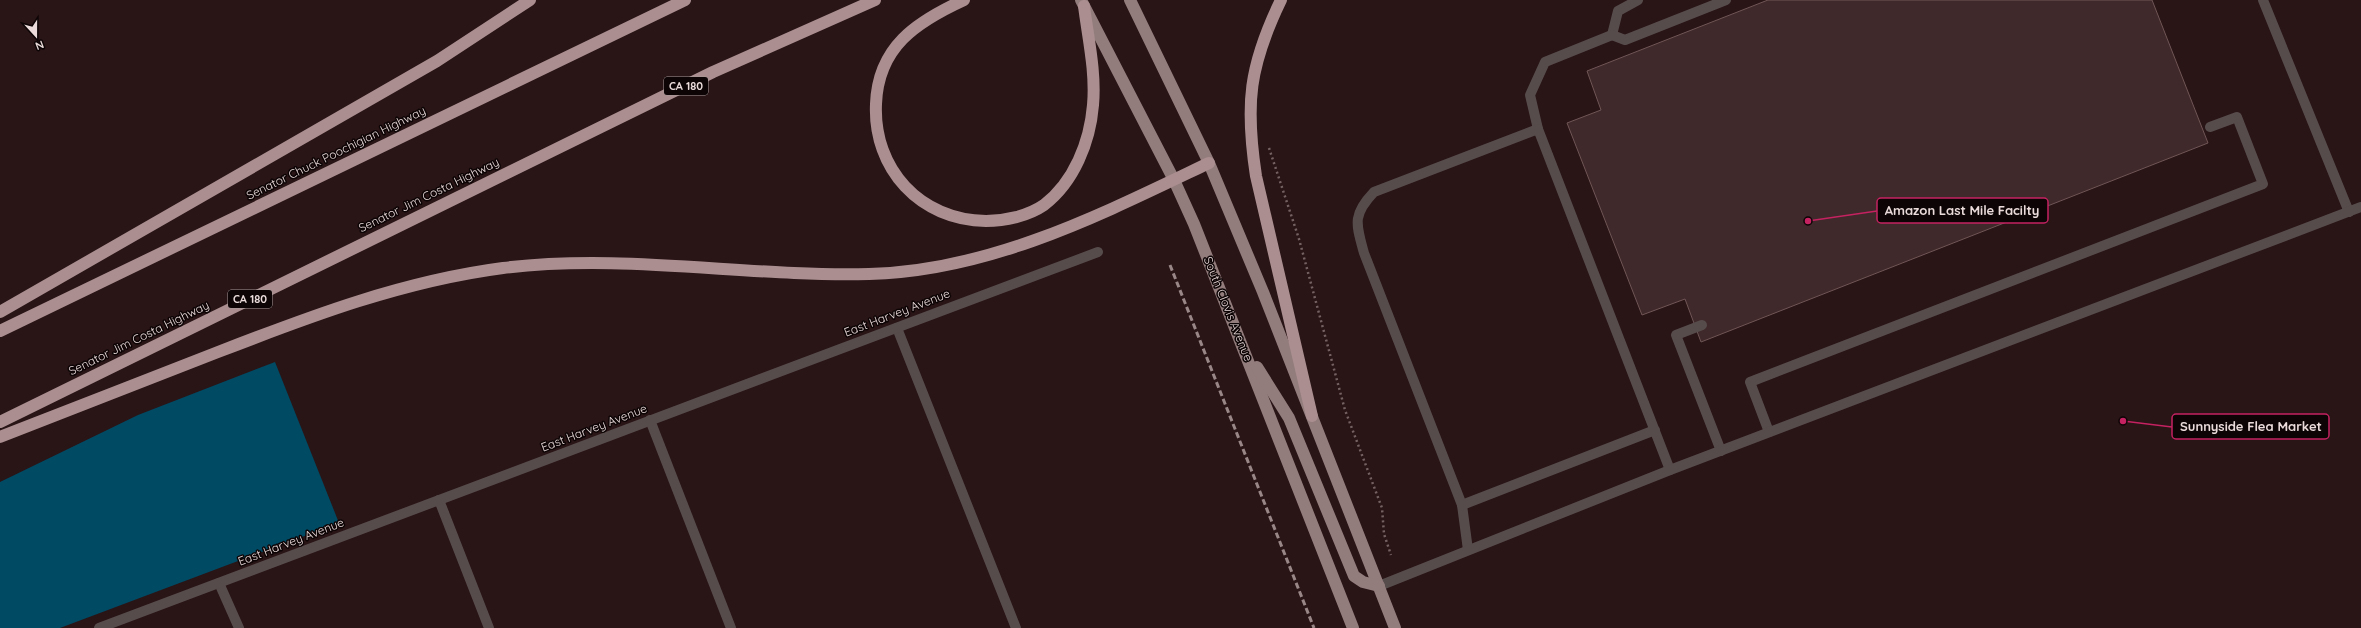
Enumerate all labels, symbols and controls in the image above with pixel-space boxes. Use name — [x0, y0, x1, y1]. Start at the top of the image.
north arrow — [16, 16, 56, 56]
text: N — [33, 37, 46, 53]
road number: CA 180 — [664, 77, 708, 95]
street label: Senator Chuck Poochigian Highway — [244, 102, 428, 203]
street label: Senator Jim Costa Highway — [356, 154, 502, 235]
callout: Amazon Last Mile Facilty — [1877, 198, 2048, 223]
text: Amazon Last Mile Facilty — [1885, 202, 2039, 218]
street label: South Clovis Avenue — [1201, 254, 1256, 364]
street label: East Harvey Avenue — [842, 285, 952, 340]
road number: CA 180 — [228, 290, 272, 308]
street label: Senator Jim Costa Highway — [66, 297, 212, 378]
street label: East Harvey Avenue — [539, 400, 649, 455]
callout: Sunnyside Flea Market — [2172, 414, 2329, 439]
text: Sunnyside Flea Market — [2180, 418, 2322, 434]
street label: East Harvey Avenue — [236, 514, 346, 569]

